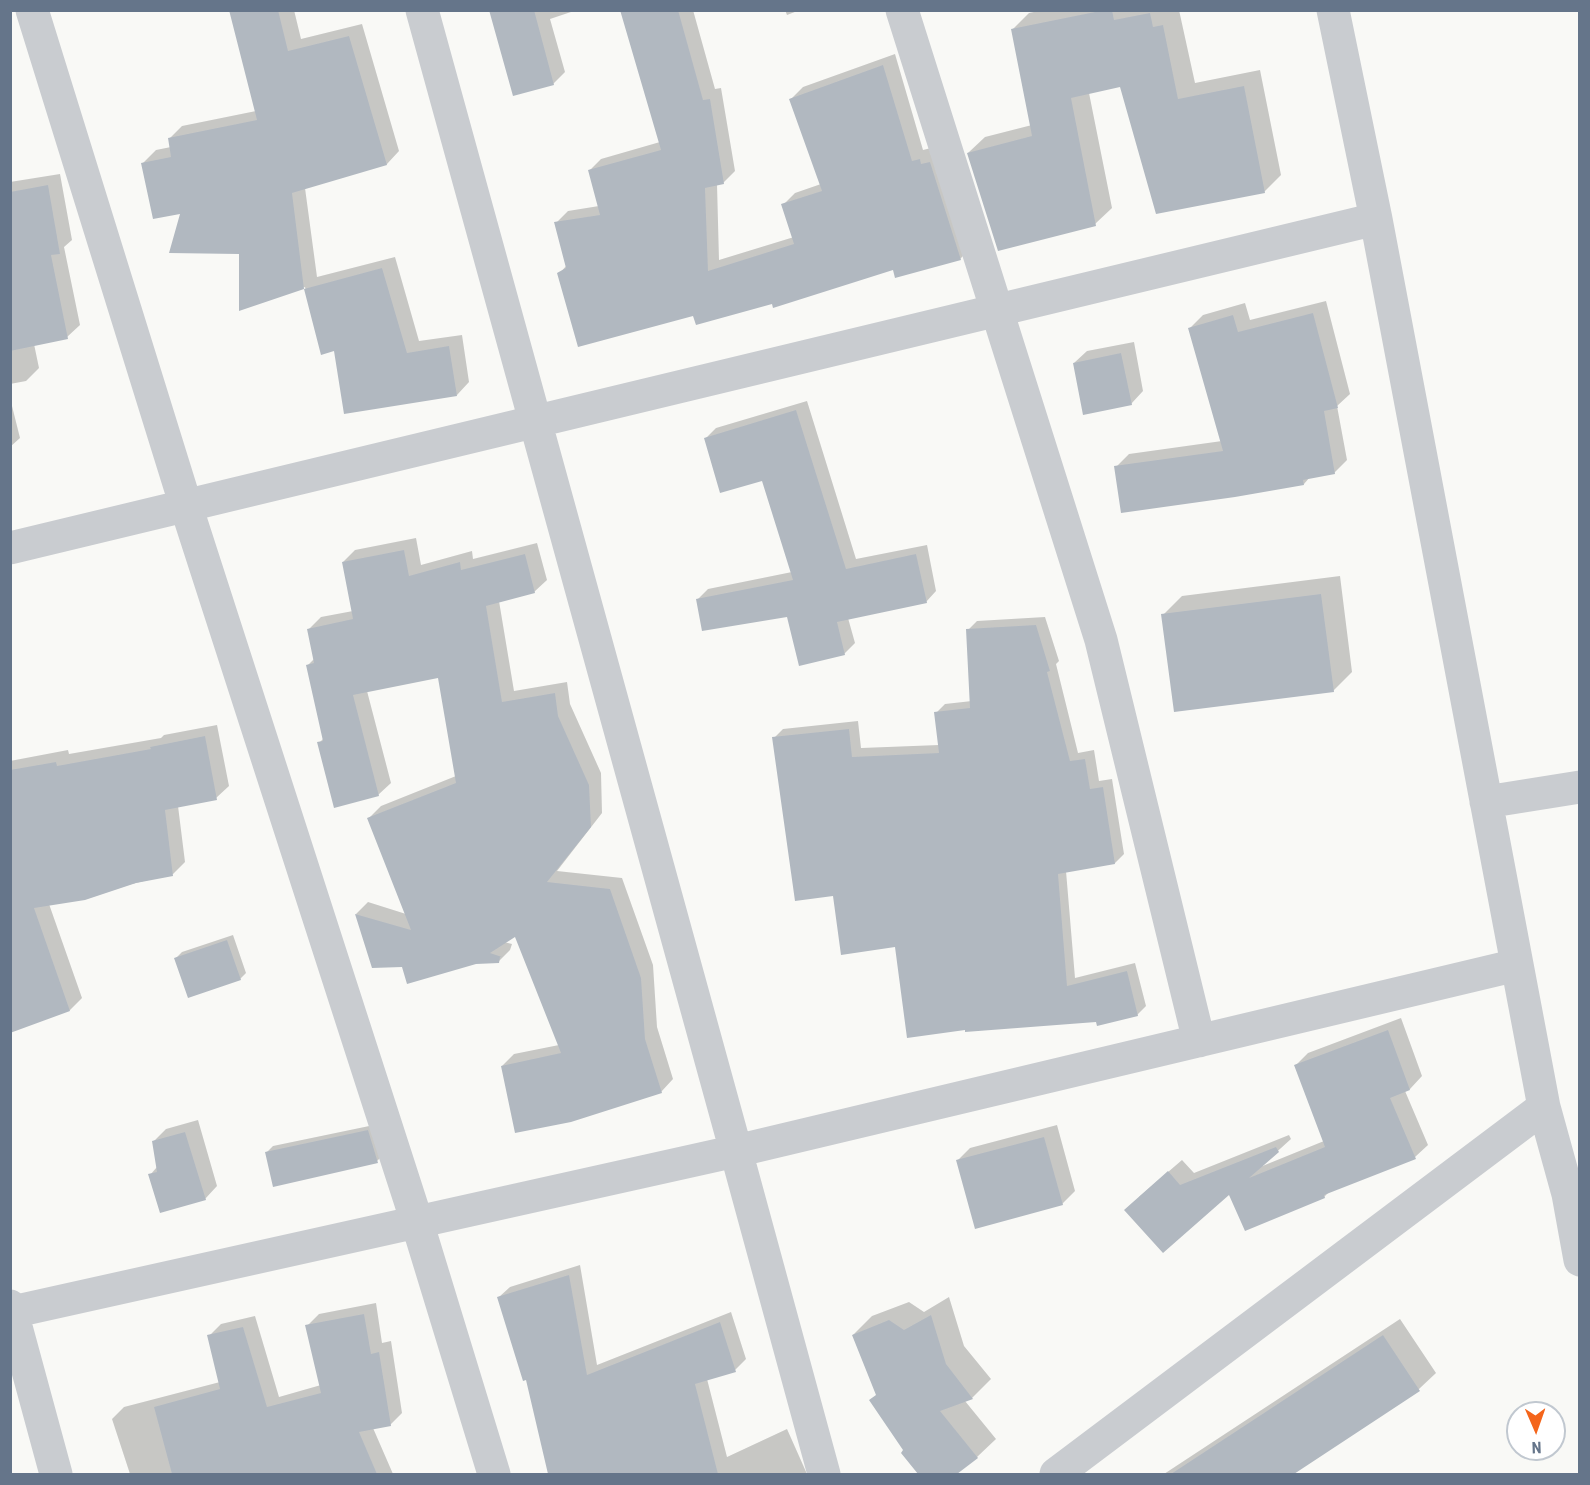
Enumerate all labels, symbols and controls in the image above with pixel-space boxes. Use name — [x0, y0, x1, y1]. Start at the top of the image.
north arrow — [1506, 1401, 1566, 1461]
text: N — [1531, 1438, 1542, 1457]

